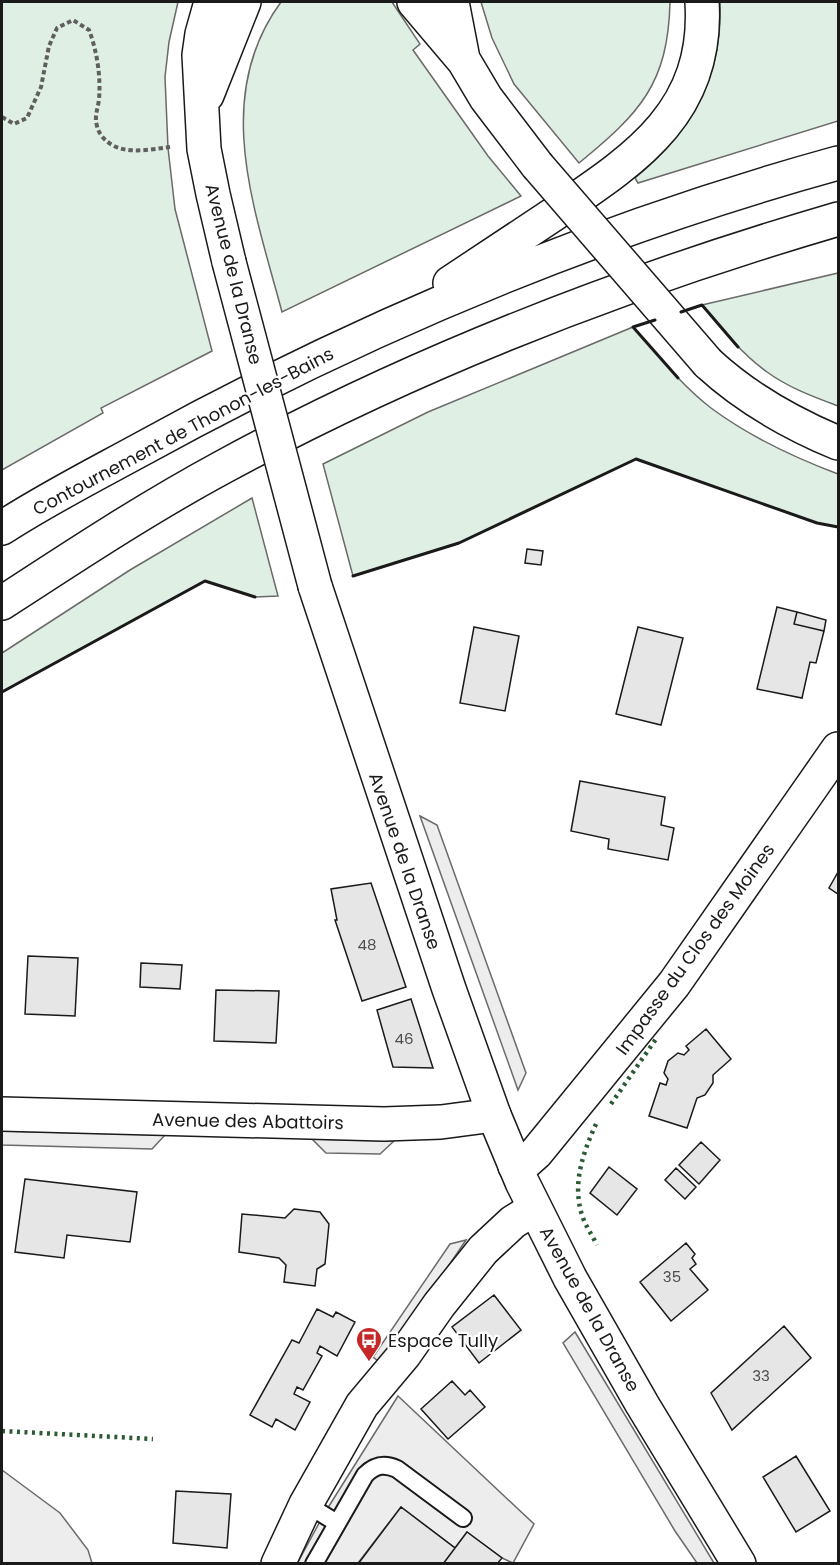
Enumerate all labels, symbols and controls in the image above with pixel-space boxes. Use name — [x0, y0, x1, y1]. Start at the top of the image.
street label: Avenue de la Dranse — [199, 181, 269, 367]
street label: Contournement de Thonon-les-Bains — [28, 341, 338, 521]
street label: Avenue de la Dranse — [363, 769, 447, 953]
street label: Impasse du Clos des Moines — [610, 838, 780, 1060]
house number: 48 — [358, 934, 376, 955]
house number: 46 — [395, 1028, 413, 1049]
street label: Avenue des Abattoirs — [152, 1107, 344, 1135]
street label: Avenue de la Dranse — [534, 1222, 646, 1396]
house number: 35 — [663, 1266, 681, 1287]
bus stop icon: Espace Tully — [354, 1325, 384, 1363]
place label: Espace Tully — [388, 1328, 498, 1353]
house number: 33 — [752, 1365, 770, 1386]

